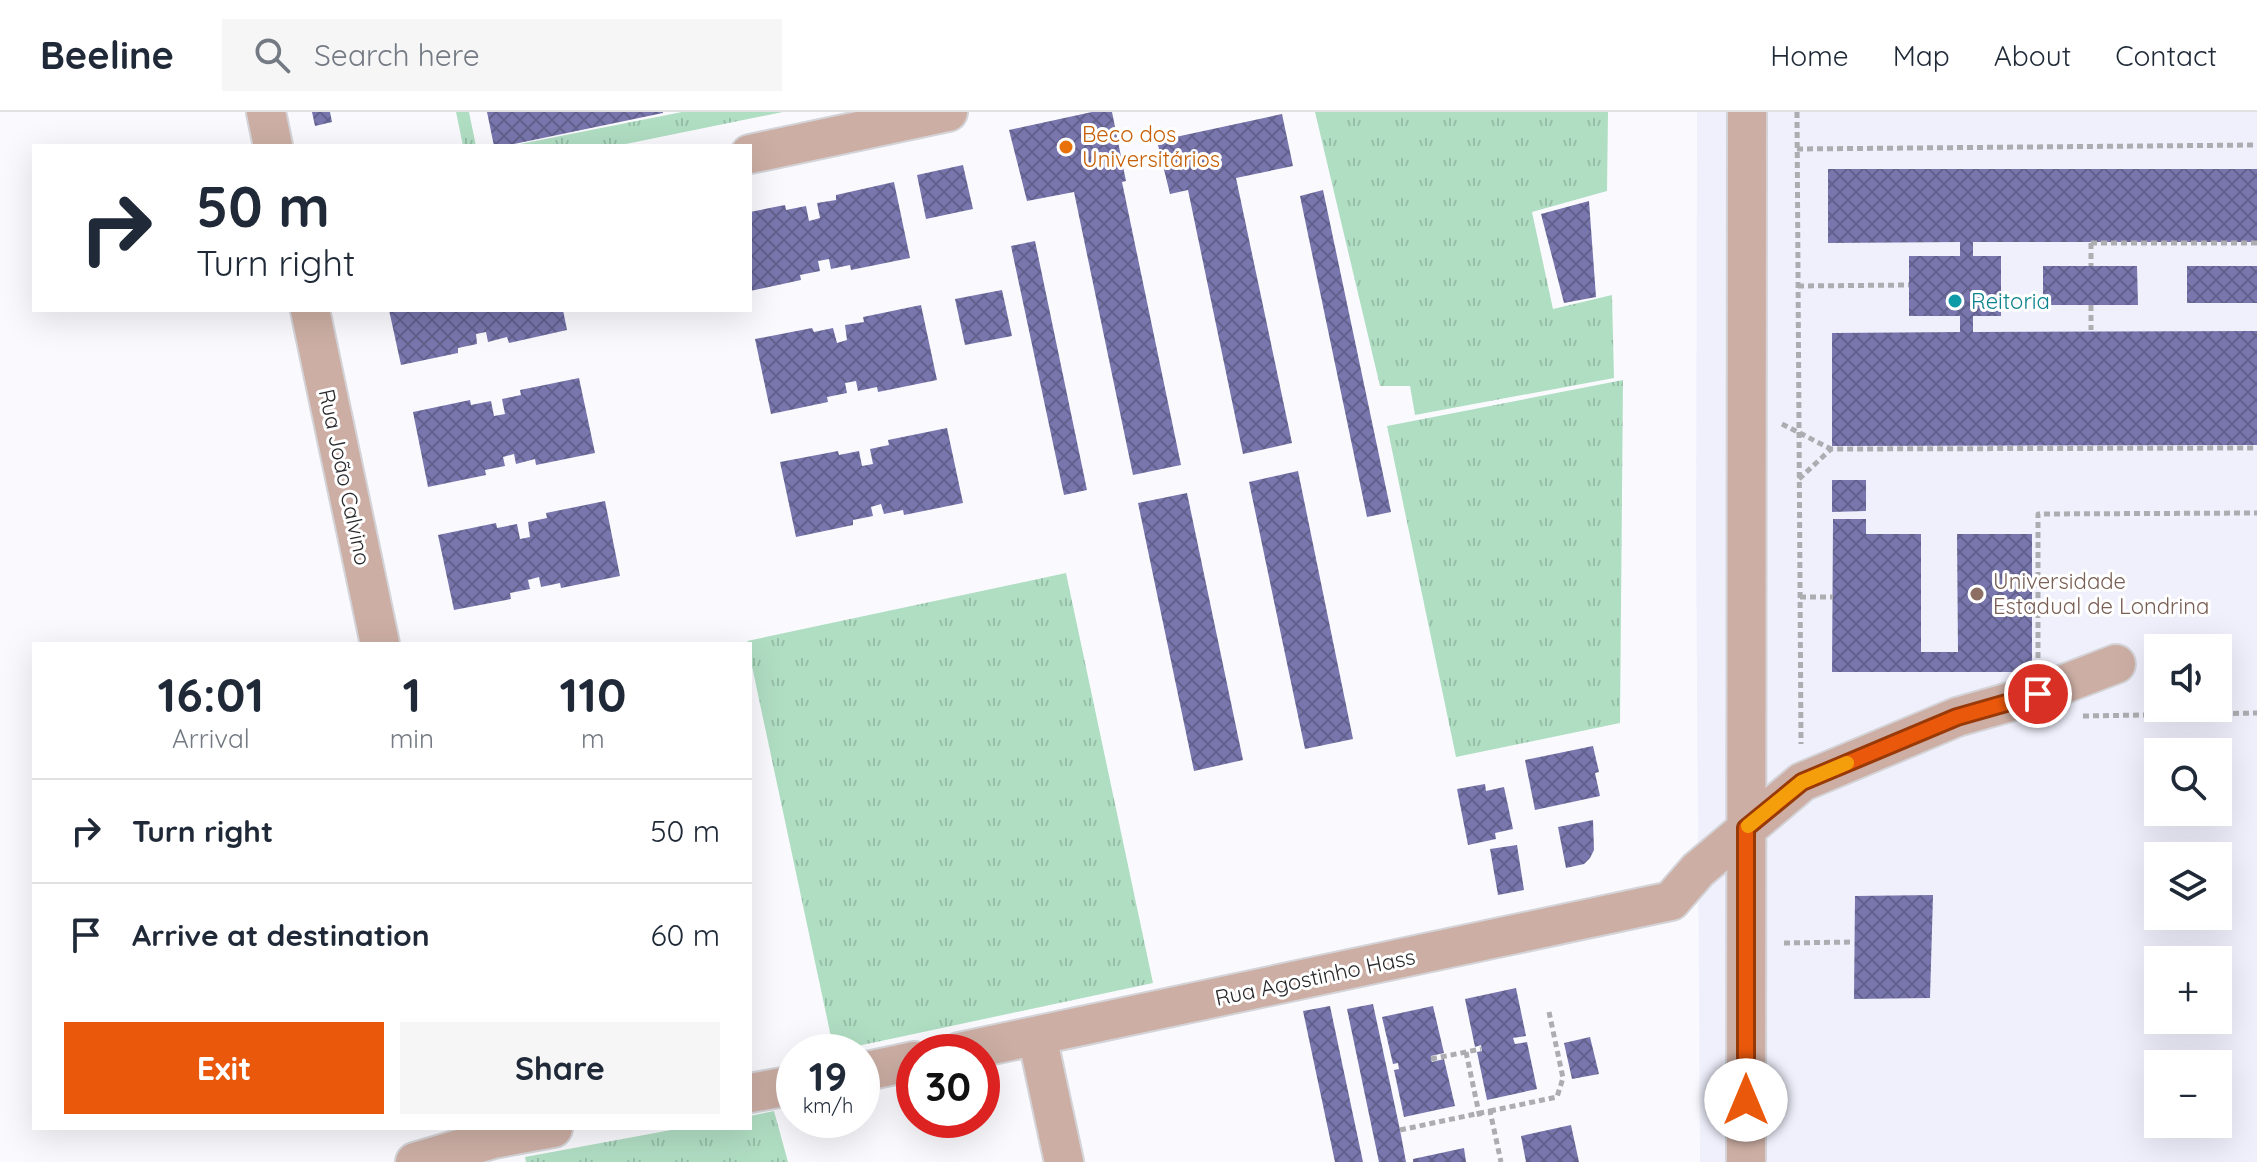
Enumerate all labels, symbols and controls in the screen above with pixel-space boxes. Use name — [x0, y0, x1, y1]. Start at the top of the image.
search box — [222, 19, 782, 91]
text: Beeline — [40, 31, 174, 79]
icon: search — [250, 33, 294, 77]
text: Search here — [314, 36, 480, 74]
text: Home — [1770, 38, 1849, 73]
text: Map — [1893, 38, 1950, 73]
text: About — [1994, 38, 2071, 73]
text: Contact — [2115, 38, 2217, 73]
place label: Beco dos Universitários — [1082, 120, 1220, 173]
marker: Beco dos Universitários — [1057, 138, 1075, 156]
text: 50 m — [196, 171, 330, 241]
icon: right — [64, 176, 168, 280]
text: Turn right — [196, 240, 355, 285]
place label: Reitoria — [1971, 287, 2050, 315]
marker: Reitoria — [1946, 292, 1964, 310]
street label: Rua João Calvino — [313, 386, 377, 568]
place label: Universidade Estadual de Londrina — [1993, 567, 2209, 620]
marker: Universidade Estadual de Londrina — [1968, 585, 1986, 603]
map controls — [2144, 634, 2232, 1138]
button: sound — [2144, 634, 2232, 722]
pin — [2004, 660, 2072, 728]
text: 16:01 — [158, 664, 264, 724]
text: 1 — [402, 664, 421, 724]
text: 110 — [560, 664, 626, 724]
icon: arrive — [2016, 672, 2060, 716]
text: Arrival — [172, 722, 250, 755]
text: min — [390, 722, 434, 755]
text: m — [581, 722, 605, 755]
button: search — [2144, 738, 2232, 826]
icon: right — [64, 809, 108, 853]
text: Turn right — [132, 812, 273, 850]
text: 50 m — [650, 812, 720, 850]
button: layers — [2144, 842, 2232, 930]
icon: arrive — [64, 913, 108, 957]
text: Arrive at destination — [132, 916, 430, 954]
text: 60 m — [650, 916, 720, 954]
street label: Rua Agostinho Hass — [1212, 942, 1418, 1012]
button: + — [2144, 946, 2232, 1034]
button: Exit — [64, 1022, 384, 1114]
button: Share — [400, 1022, 720, 1114]
speed limit sign: 30 — [896, 1034, 1000, 1138]
button: − — [2144, 1050, 2232, 1138]
text: 19 — [809, 1051, 847, 1101]
position arrow — [1704, 1058, 1788, 1142]
text: km/h — [803, 1093, 853, 1118]

